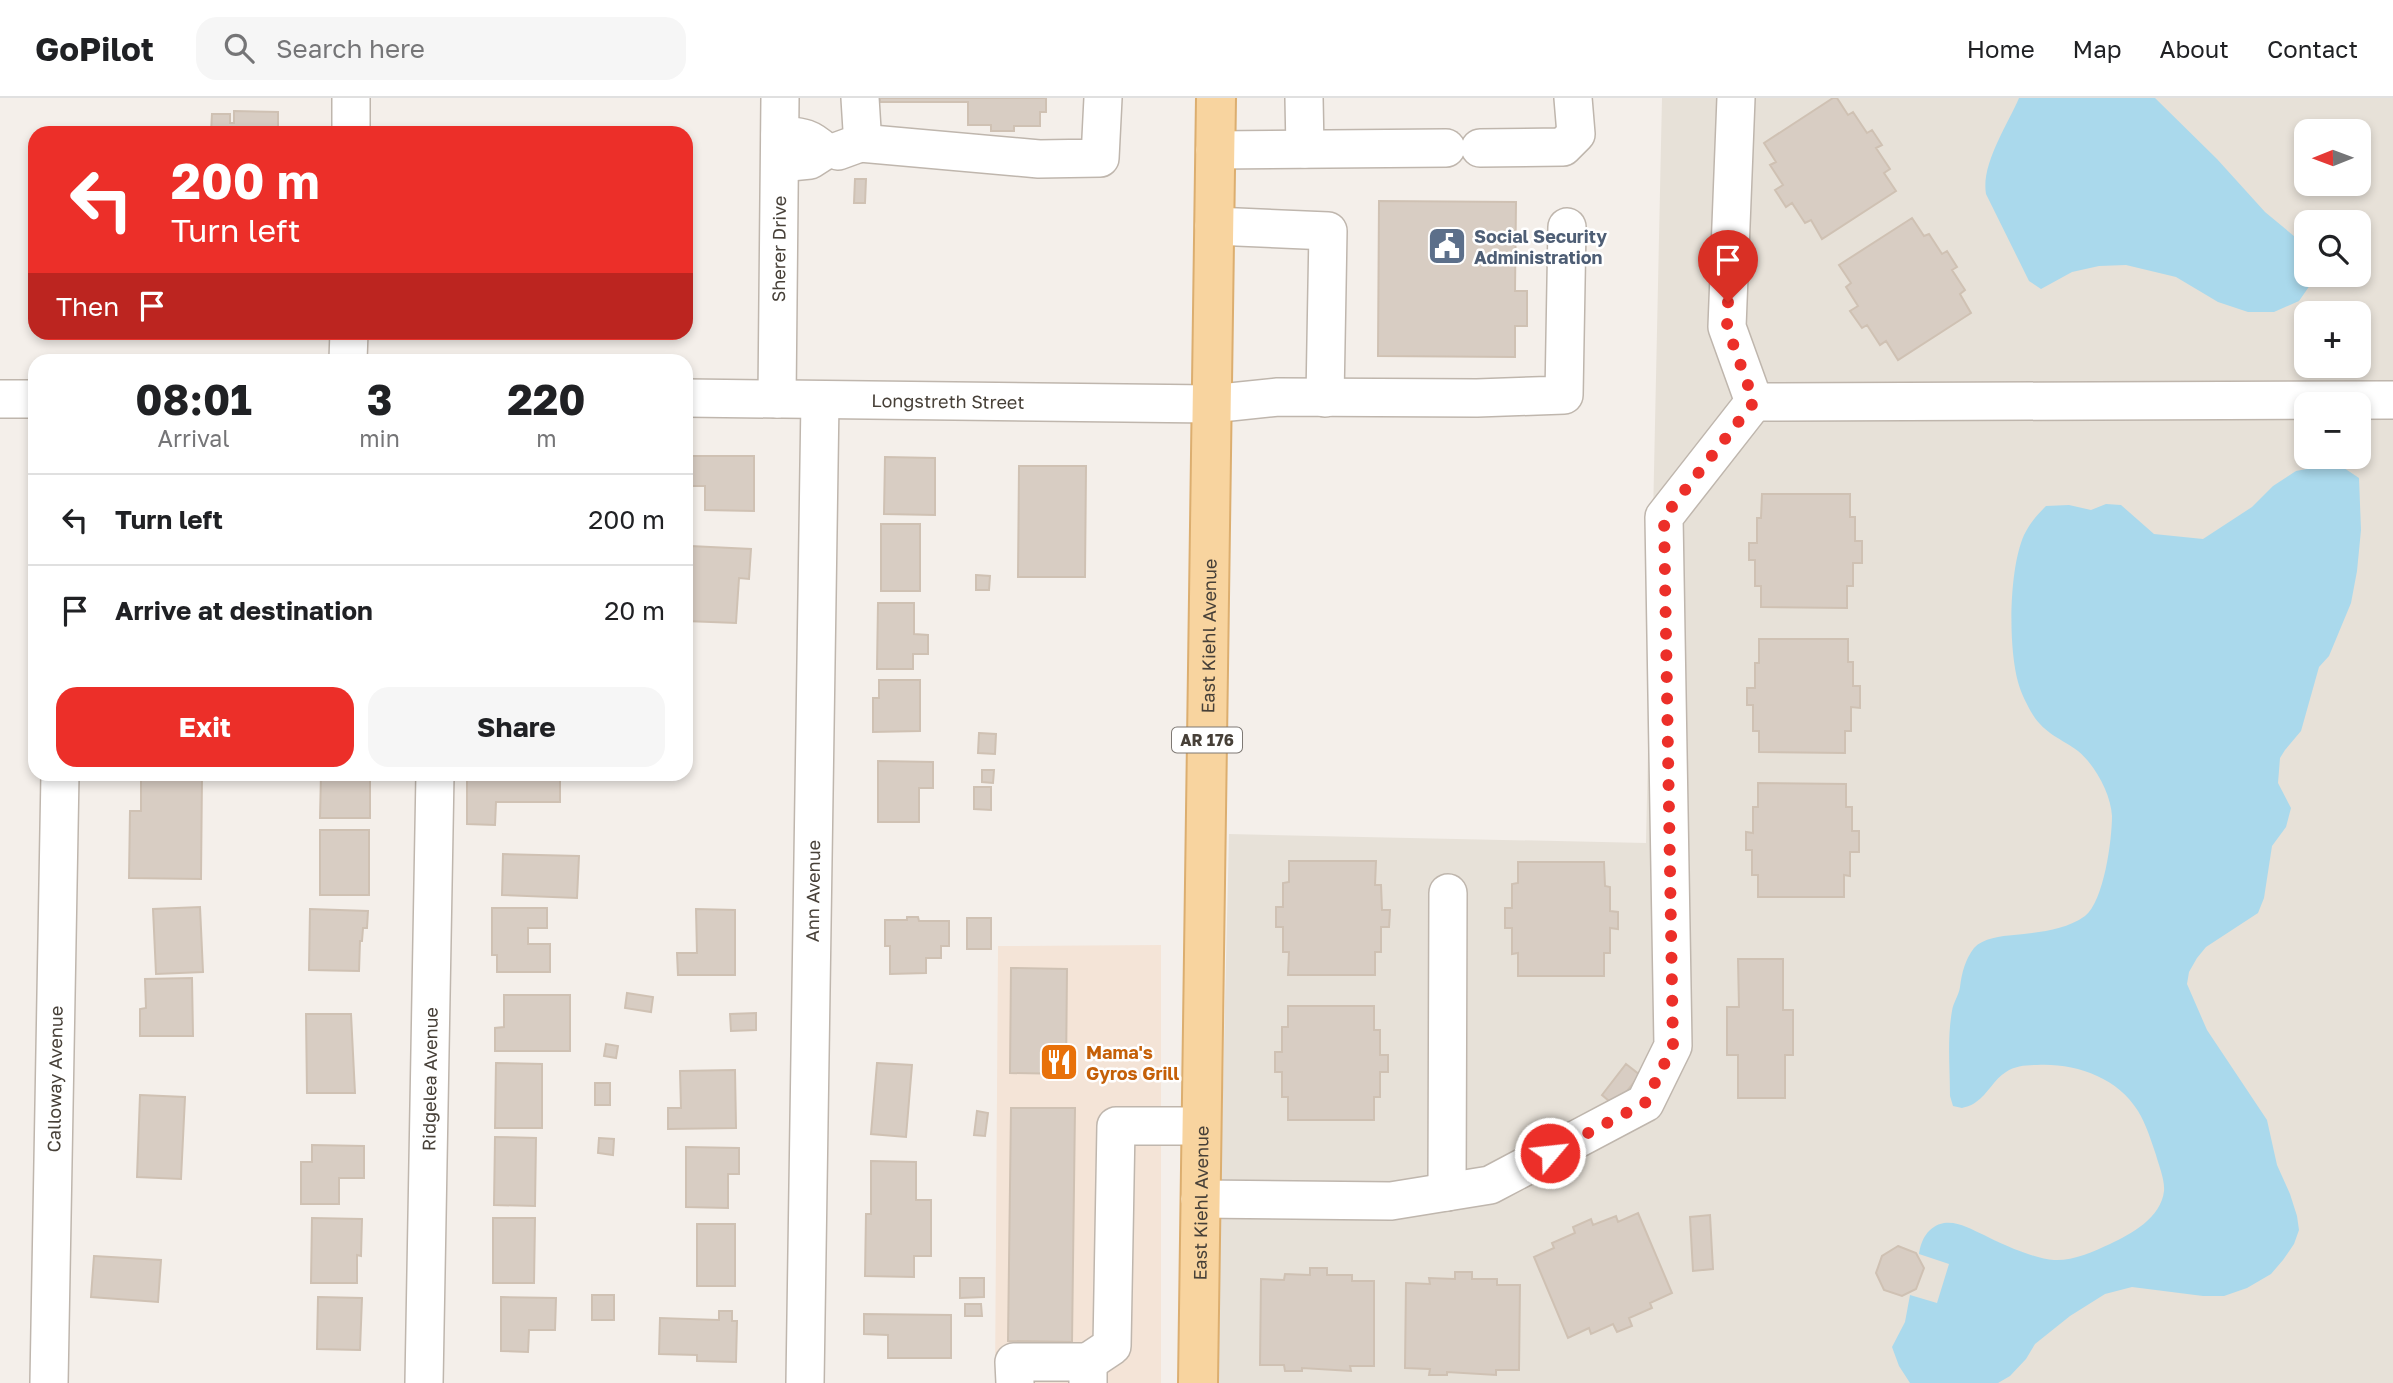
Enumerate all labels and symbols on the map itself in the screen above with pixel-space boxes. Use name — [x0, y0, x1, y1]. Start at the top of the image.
north arrow — [2294, 119, 2371, 196]
street label: Sherer Drive — [767, 196, 790, 302]
public building icon: Social Security Administration — [1426, 225, 1468, 267]
place label: Social Security Administration — [1474, 225, 1607, 268]
pin — [1698, 230, 1758, 302]
street label: Longstreth Street — [871, 389, 1025, 413]
street label: East Kiehl Avenue — [1196, 558, 1221, 714]
road number: AR 176 — [1172, 727, 1242, 752]
street label: Ann Avenue — [801, 840, 824, 942]
street label: Calloway Avenue — [42, 1006, 67, 1153]
street label: Ridgelea Avenue — [417, 1007, 442, 1151]
restaurant icon: Mama's Gyros Grill — [1038, 1041, 1080, 1083]
place label: Mama's Gyros Grill — [1086, 1041, 1179, 1084]
position arrow — [1513, 1116, 1587, 1190]
street label: East Kiehl Avenue — [1188, 1125, 1213, 1281]

